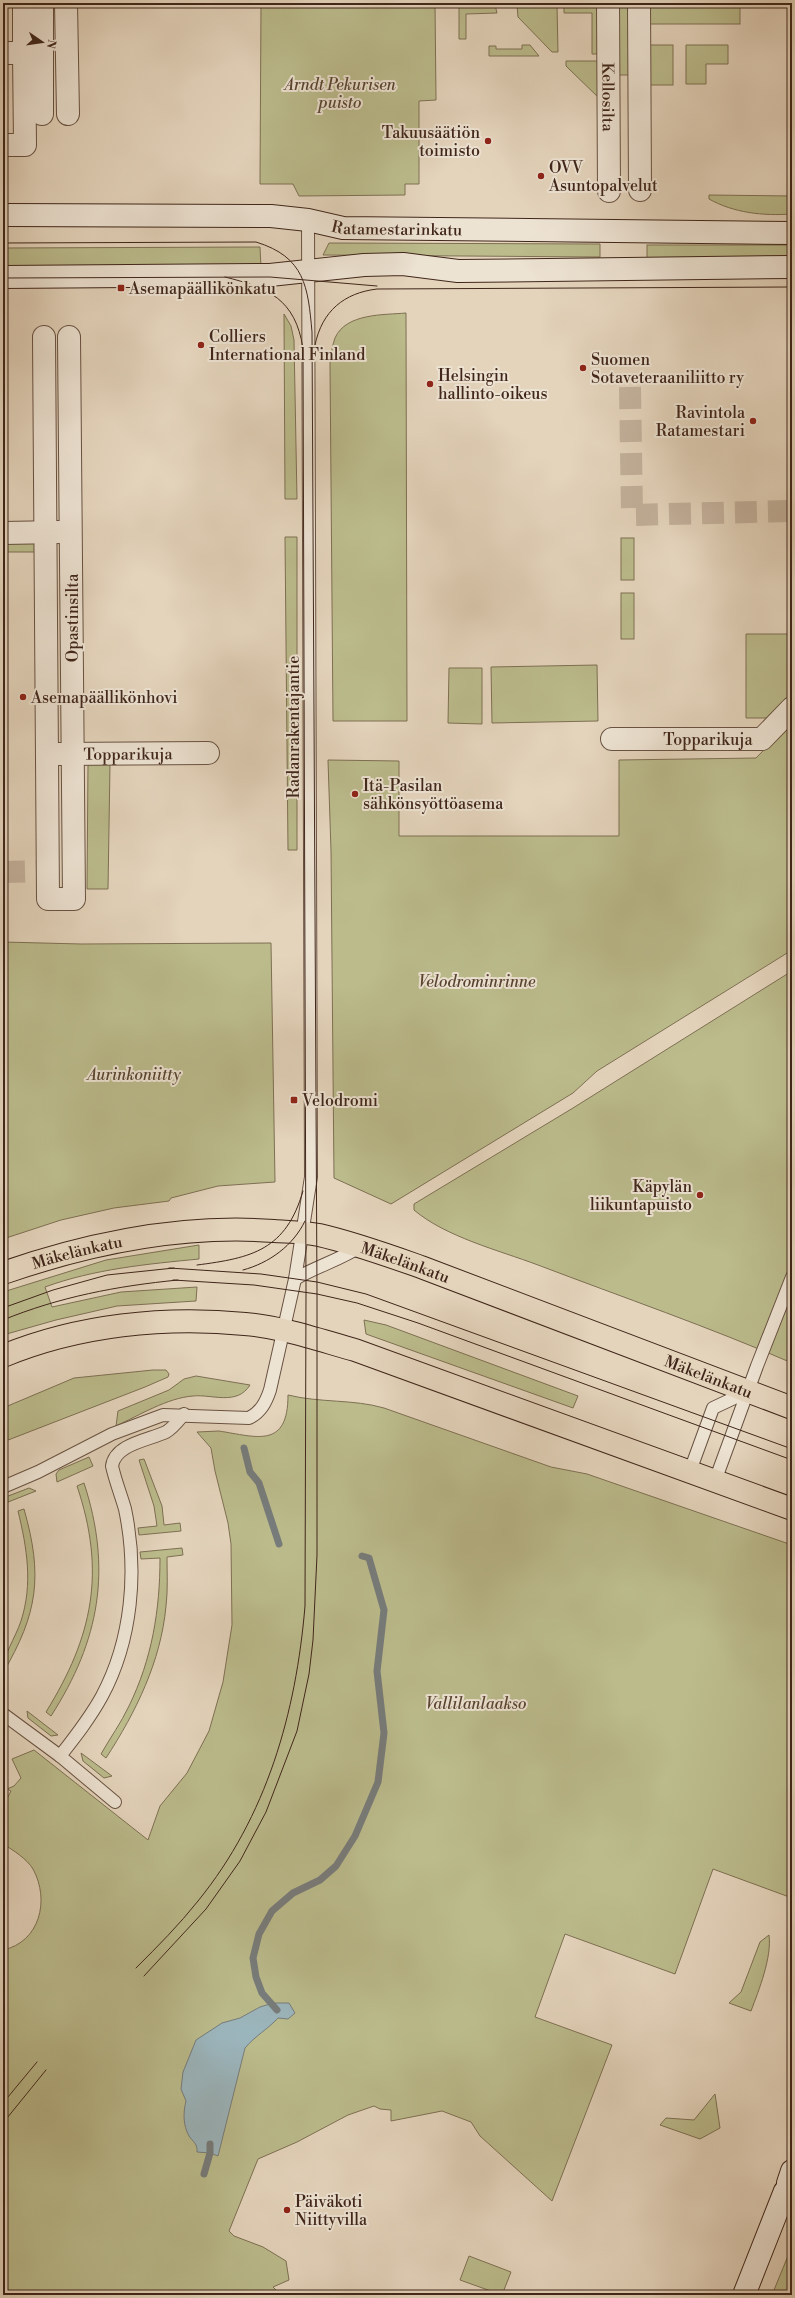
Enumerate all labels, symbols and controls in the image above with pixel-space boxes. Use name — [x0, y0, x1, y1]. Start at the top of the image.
north arrow — [22, 22, 62, 62]
text: N — [43, 38, 59, 50]
street label: Kellosilta — [597, 62, 618, 133]
park label: Arndt Pekurisen puisto — [282, 75, 397, 113]
place label: Takuusäätiön toimisto — [382, 123, 480, 161]
marker: Takuusäätiön toimisto — [483, 136, 493, 146]
place label: OVV Asuntopalvelut — [548, 158, 658, 196]
marker: OVV Asuntopalvelut — [536, 171, 546, 181]
street label: Ratamestarinkatu — [329, 217, 462, 240]
place label: Asemapäällikönkatu — [128, 279, 276, 299]
marker: Asemapäällikönkatu — [116, 283, 126, 293]
place label: Colliers International Finland — [209, 327, 365, 365]
marker: Colliers International Finland — [196, 340, 206, 350]
place label: Suomen Sotaveteraaniliitto ry — [591, 350, 744, 388]
marker: Suomen Sotaveteraaniliitto ry — [578, 363, 588, 373]
place label: Helsingin hallinto-oikeus — [438, 366, 547, 404]
marker: Helsingin hallinto-oikeus — [425, 379, 435, 389]
place label: Ravintola Ratamestari — [656, 403, 746, 441]
marker: Ravintola Ratamestari — [748, 416, 758, 426]
street label: Opastinsilta — [63, 573, 83, 662]
street label: Radanrakentajantie — [284, 656, 304, 798]
place label: Asemapäällikönhovi — [30, 688, 178, 708]
marker: Asemapäällikönhovi — [18, 692, 28, 702]
street label: Topparikuja — [663, 730, 754, 750]
street label: Topparikuja — [83, 744, 174, 765]
place label: Itä-Pasilan sähkönsyöttöasema — [363, 776, 504, 814]
marker: Itä-Pasilan sähkönsyöttöasema — [350, 789, 360, 799]
park label: Velodrominrinne — [419, 972, 536, 992]
park label: Aurinkoniitty — [85, 1065, 181, 1085]
place label: Velodromi — [301, 1091, 378, 1111]
marker: Velodromi — [289, 1095, 299, 1105]
place label: Käpylän liikuntapuisto — [590, 1177, 692, 1215]
marker: Käpylän liikuntapuisto — [695, 1190, 705, 1200]
street label: Mäkelänkatu — [29, 1232, 124, 1274]
street label: Mäkelänkatu — [358, 1238, 452, 1288]
street label: Mäkelänkatu — [661, 1351, 755, 1403]
park label: Vallilanlaakso — [426, 1694, 526, 1714]
place label: Päiväkoti Niittyvilla — [295, 2192, 368, 2230]
marker: Päiväkoti Niittyvilla — [282, 2205, 292, 2215]

